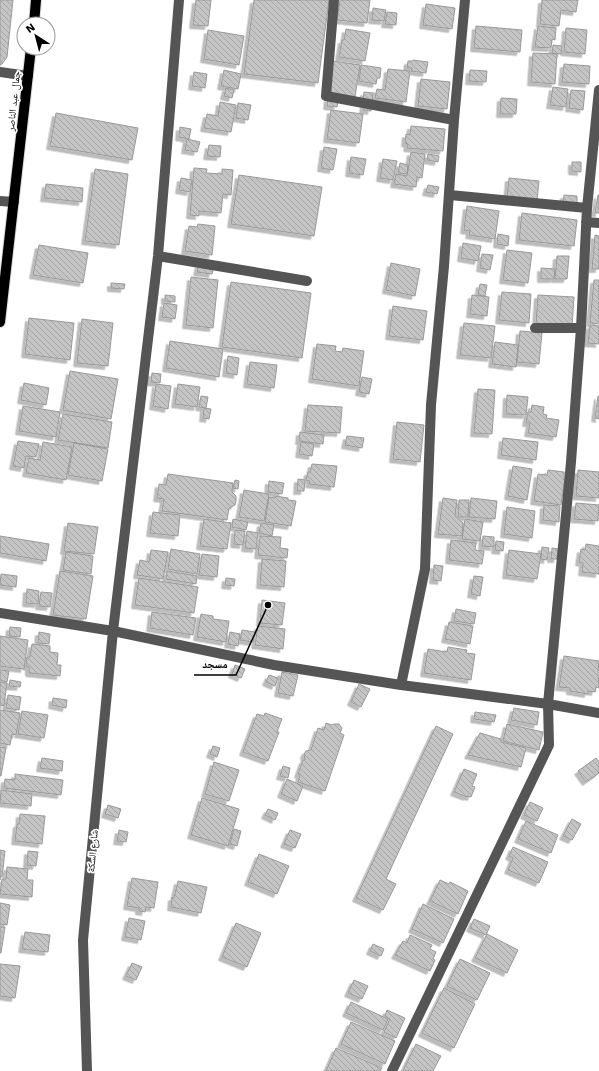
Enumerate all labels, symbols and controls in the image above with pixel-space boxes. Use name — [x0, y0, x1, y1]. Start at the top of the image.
north arrow — [16, 16, 56, 56]
text: N — [23, 21, 38, 36]
street label: جمال عبد الناصر — [5, 70, 23, 133]
callout: مسجد — [194, 652, 236, 675]
text: مسجد — [202, 658, 228, 671]
street label: شارع السكة — [85, 829, 101, 873]

